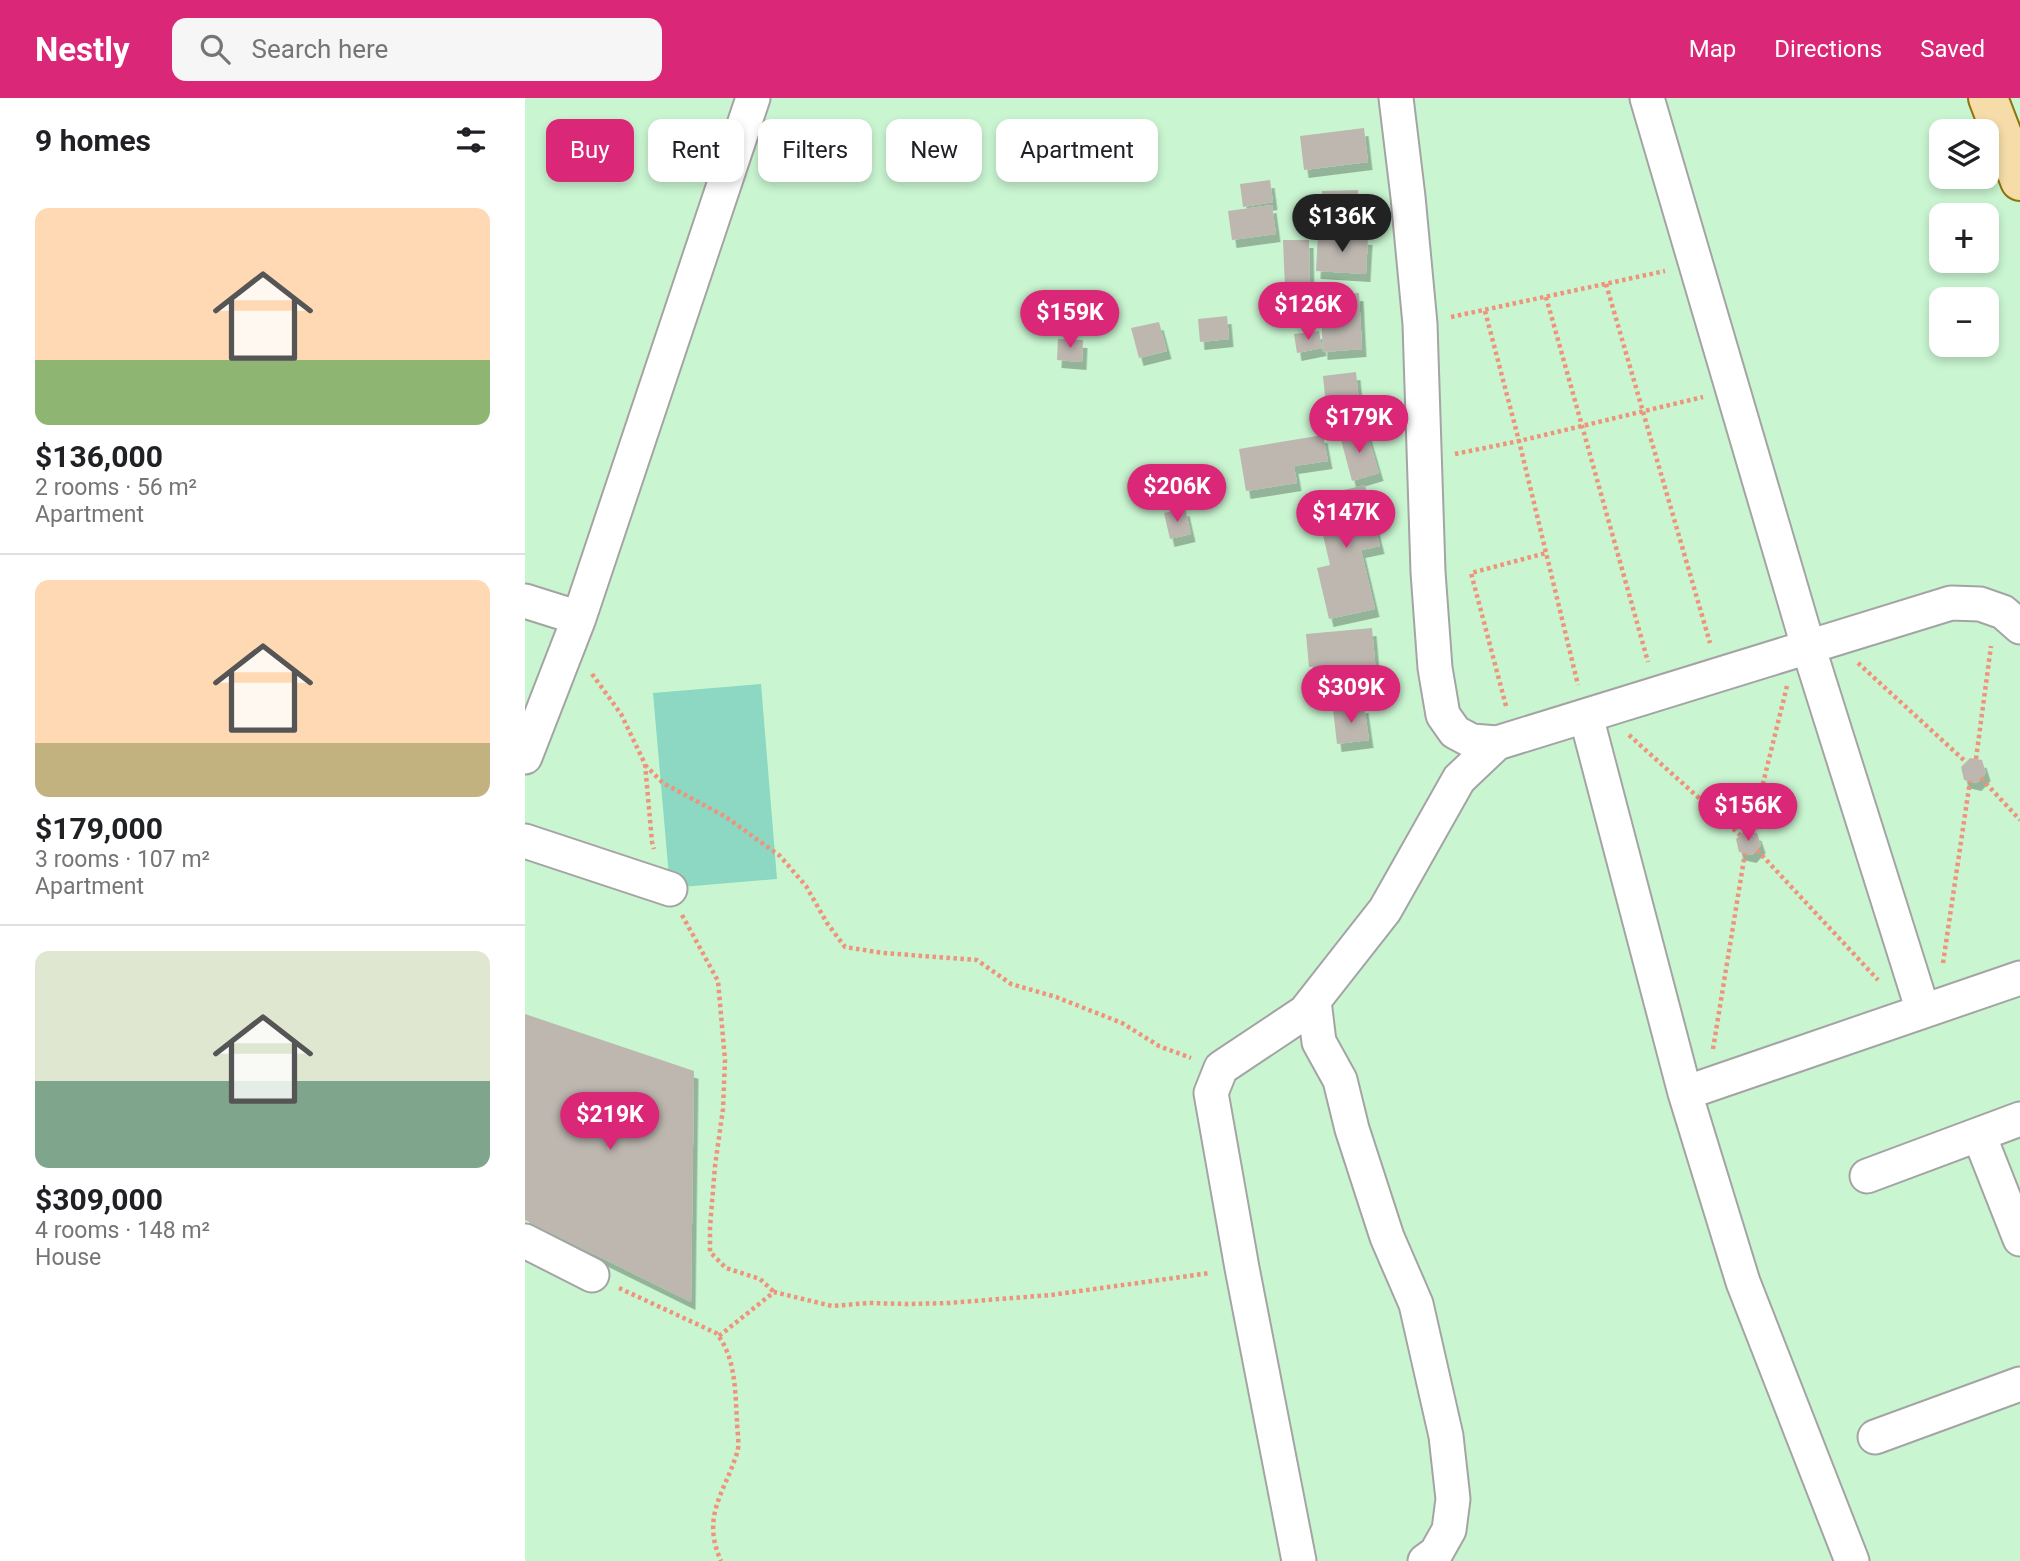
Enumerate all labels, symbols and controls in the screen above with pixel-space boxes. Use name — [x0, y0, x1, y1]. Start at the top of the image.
search box — [172, 18, 662, 81]
text: Nestly — [35, 30, 130, 69]
icon: search — [196, 30, 234, 68]
text: Search here — [252, 34, 388, 64]
text: Map — [1689, 35, 1736, 63]
text: Directions — [1774, 35, 1882, 63]
text: Saved — [1920, 35, 1985, 63]
chip: Buy — [546, 119, 634, 182]
chip: Rent — [648, 119, 744, 182]
chip: Filters — [758, 119, 872, 182]
chip: New — [886, 119, 982, 182]
chip: Apartment — [996, 119, 1158, 182]
map controls — [1929, 119, 1999, 357]
button: layers — [1929, 119, 1999, 189]
icon: filters — [452, 121, 490, 159]
text: 9 homes — [35, 123, 151, 158]
pin: $136K — [1293, 194, 1391, 254]
text: $136K — [1308, 203, 1376, 230]
button: + — [1929, 203, 1999, 273]
icon: home — [200, 253, 326, 379]
pin: $126K — [1259, 282, 1357, 342]
button: − — [1929, 287, 1999, 357]
pin: $159K — [1021, 290, 1119, 350]
text: $126K — [1274, 291, 1342, 318]
text: $159K — [1036, 299, 1104, 326]
pin: $179K — [1310, 396, 1408, 455]
text: $179K — [1325, 404, 1393, 431]
text: $136,000 — [35, 439, 163, 474]
pin: $206K — [1128, 464, 1226, 524]
text: $206K — [1143, 473, 1211, 500]
text: 2 rooms · 56 m² — [35, 474, 197, 501]
pin: $147K — [1297, 490, 1395, 550]
text: $147K — [1312, 499, 1380, 526]
text: Apartment — [35, 501, 144, 528]
icon: home — [200, 625, 326, 751]
pin: $309K — [1302, 666, 1400, 725]
text: $309K — [1317, 674, 1385, 701]
pin: $156K — [1699, 784, 1797, 843]
text: $156K — [1714, 792, 1782, 819]
text: $179,000 — [35, 811, 163, 846]
text: 3 rooms · 107 m² — [35, 846, 210, 873]
text: Apartment — [35, 873, 144, 900]
icon: home — [200, 996, 326, 1122]
pin: $219K — [561, 1093, 659, 1152]
text: $219K — [576, 1101, 644, 1128]
text: $309,000 — [35, 1182, 163, 1217]
text: 4 rooms · 148 m² — [35, 1217, 210, 1244]
text: House — [35, 1244, 101, 1271]

